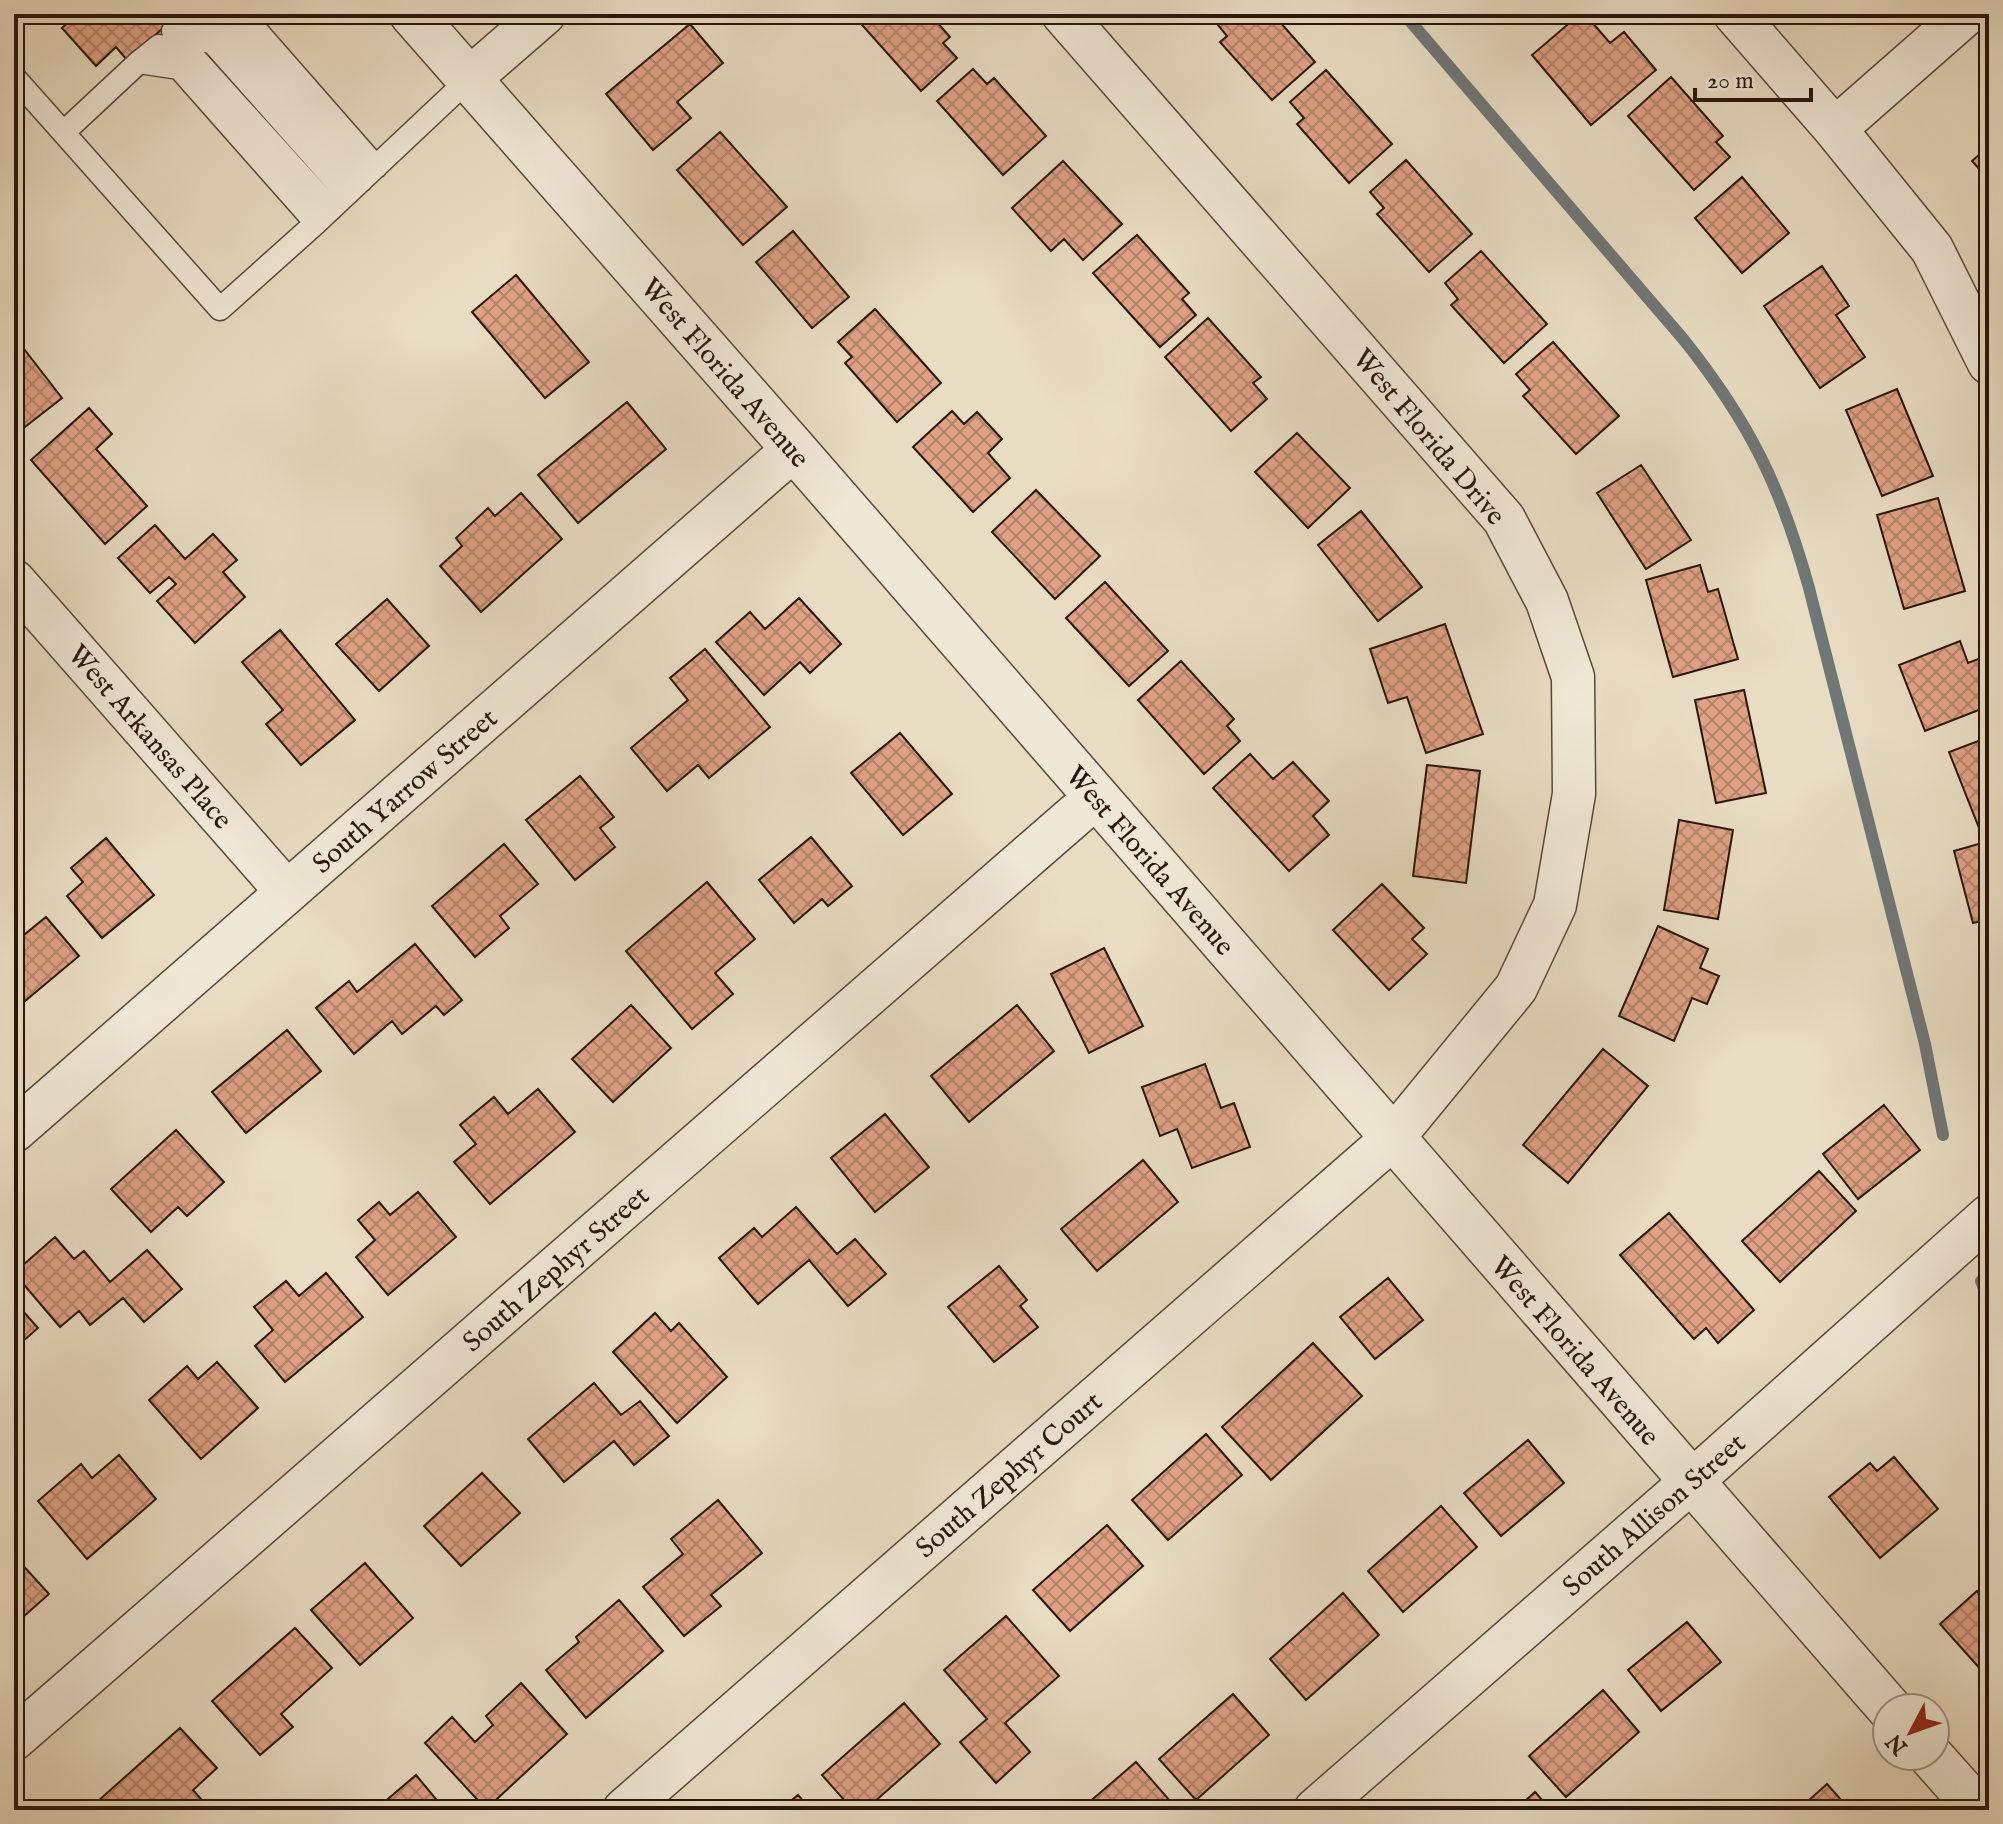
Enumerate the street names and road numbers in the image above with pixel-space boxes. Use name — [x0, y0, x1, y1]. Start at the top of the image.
street label: West Florida Avenue — [632, 271, 816, 476]
street label: West Florida Drive — [1344, 342, 1512, 533]
street label: West Arkansas Place — [59, 638, 239, 837]
street label: South Yarrow Street — [306, 702, 506, 882]
street label: West Florida Avenue — [1057, 759, 1241, 964]
street label: South Zephyr Street — [456, 1179, 658, 1361]
street label: West Florida Avenue — [1482, 1249, 1666, 1454]
street label: South Zephyr Court — [909, 1385, 1111, 1567]
street label: South Allison Street — [1556, 1426, 1754, 1605]

